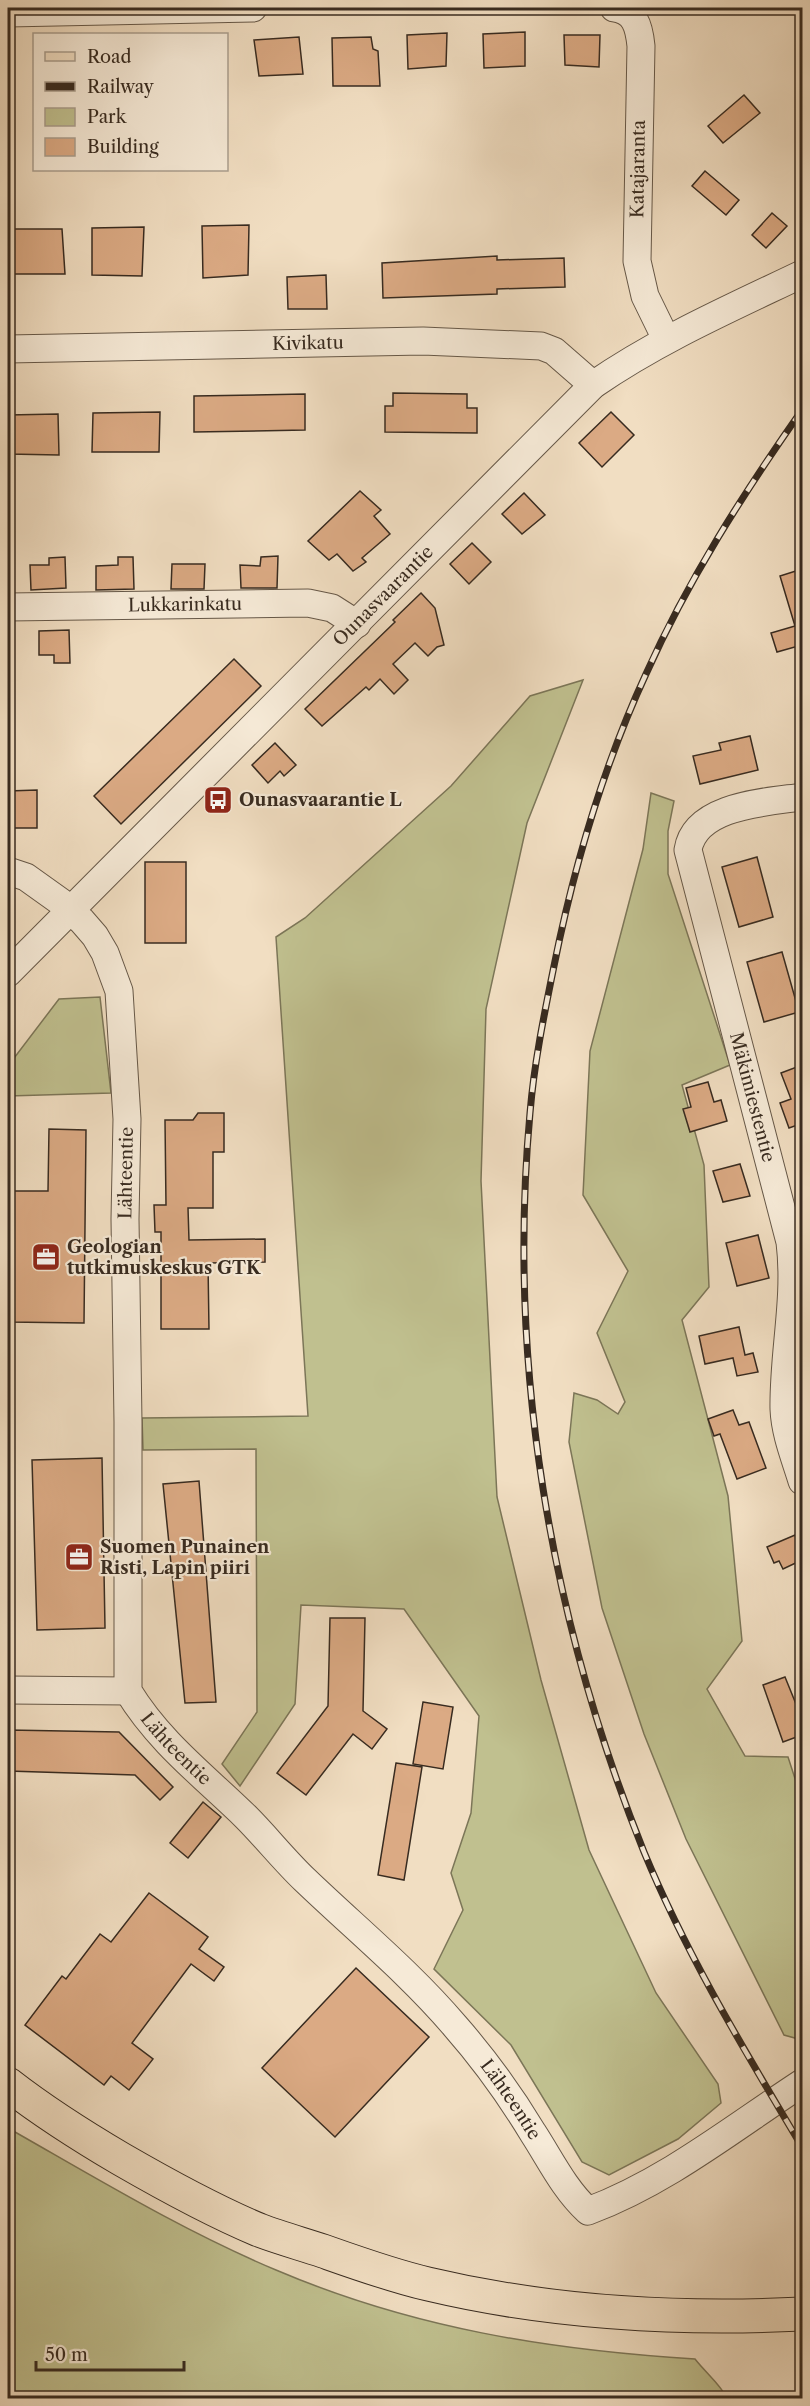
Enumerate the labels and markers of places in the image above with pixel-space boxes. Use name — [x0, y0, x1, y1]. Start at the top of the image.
bus stop icon: Ounasvaarantie L — [202, 784, 234, 816]
place label: Ounasvaarantie L — [239, 789, 402, 811]
place label: Geologian tutkimuskeskus GTK — [67, 1236, 261, 1279]
office icon: Geologian tutkimuskeskus GTK — [30, 1241, 62, 1273]
place label: Suomen Punainen Risti, Lapin piiri — [100, 1536, 270, 1579]
office icon: Suomen Punainen Risti, Lapin piiri — [63, 1541, 95, 1573]

